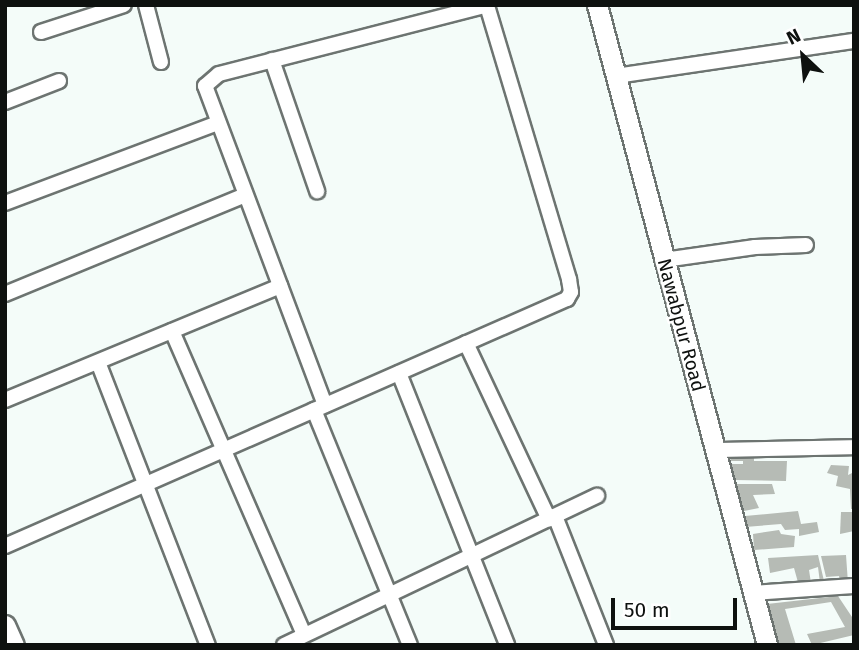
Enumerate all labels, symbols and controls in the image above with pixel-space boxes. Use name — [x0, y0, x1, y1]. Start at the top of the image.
north arrow — [768, 21, 838, 91]
text: N — [783, 24, 804, 50]
street label: Nawabpur Road — [652, 256, 710, 394]
scale bar — [614, 584, 740, 628]
text: 50 m — [624, 597, 670, 623]

